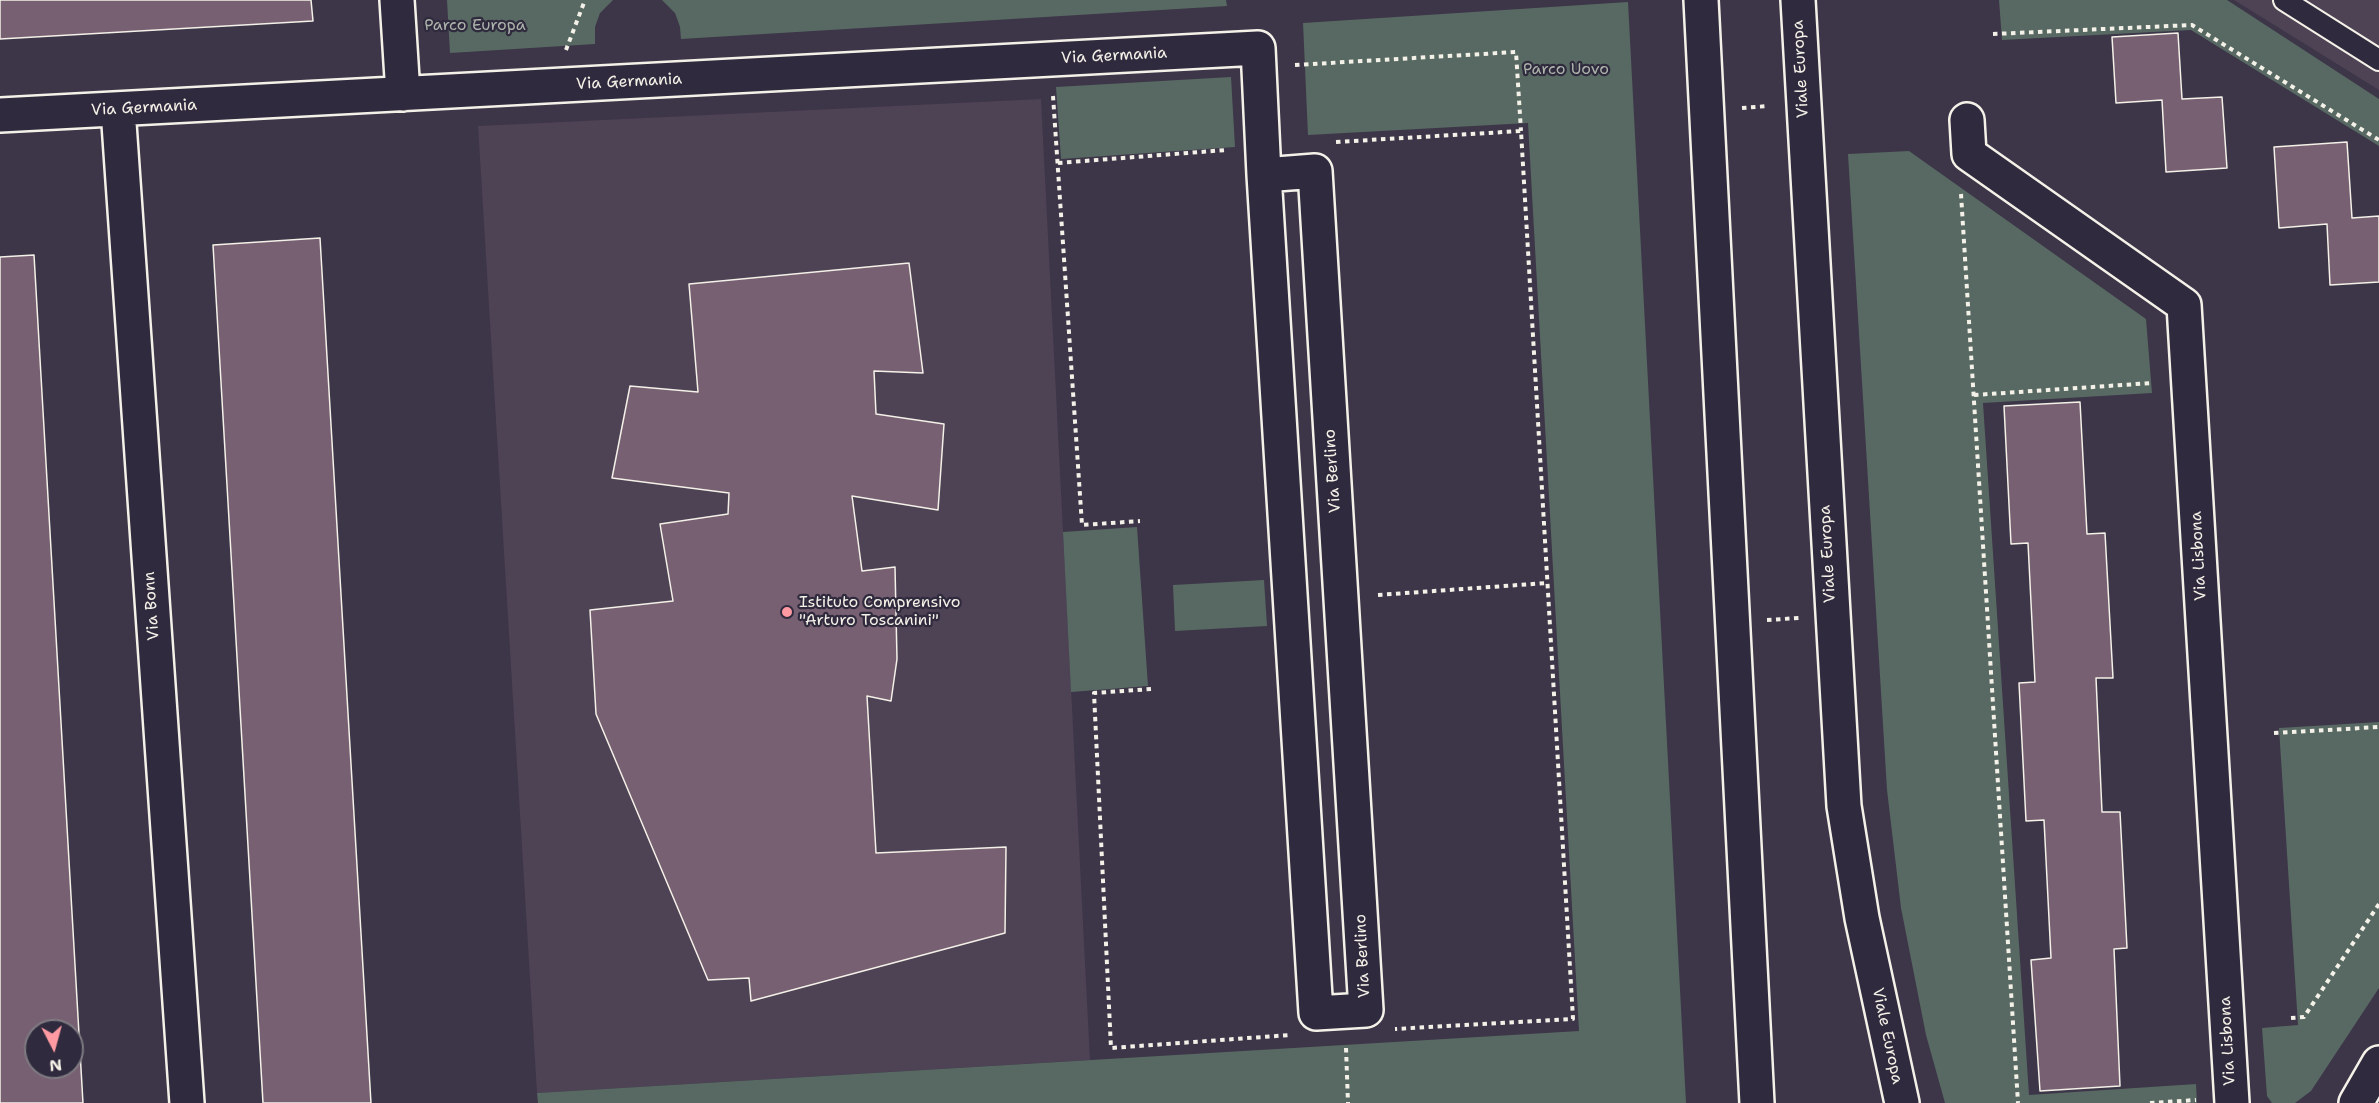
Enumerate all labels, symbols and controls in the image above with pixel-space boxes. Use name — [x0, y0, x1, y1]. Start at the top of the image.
park label: Parco Europa — [424, 16, 526, 36]
street label: Viale Europa — [1789, 20, 1813, 118]
street label: Via Germania — [1061, 44, 1167, 68]
park label: Parco Uovo — [1523, 60, 1609, 80]
street label: Via Germania — [576, 70, 682, 94]
street label: Via Germania — [91, 96, 197, 120]
street label: Via Berlino — [1320, 428, 1346, 514]
street label: Viale Europa — [1816, 505, 1840, 603]
street label: Via Lisbona — [2187, 511, 2211, 601]
street label: Via Bonn — [140, 571, 164, 641]
place label: Istituto Comprensivo "Arturo Toscanini" — [799, 593, 961, 631]
marker: Istituto Comprensivo "Arturo Toscanini" — [780, 605, 794, 619]
street label: Via Berlino — [1351, 914, 1375, 998]
street label: Viale Europa — [1867, 986, 1907, 1086]
street label: Via Lisbona — [2216, 996, 2240, 1086]
north arrow — [24, 1019, 84, 1079]
text: N — [48, 1054, 63, 1077]

